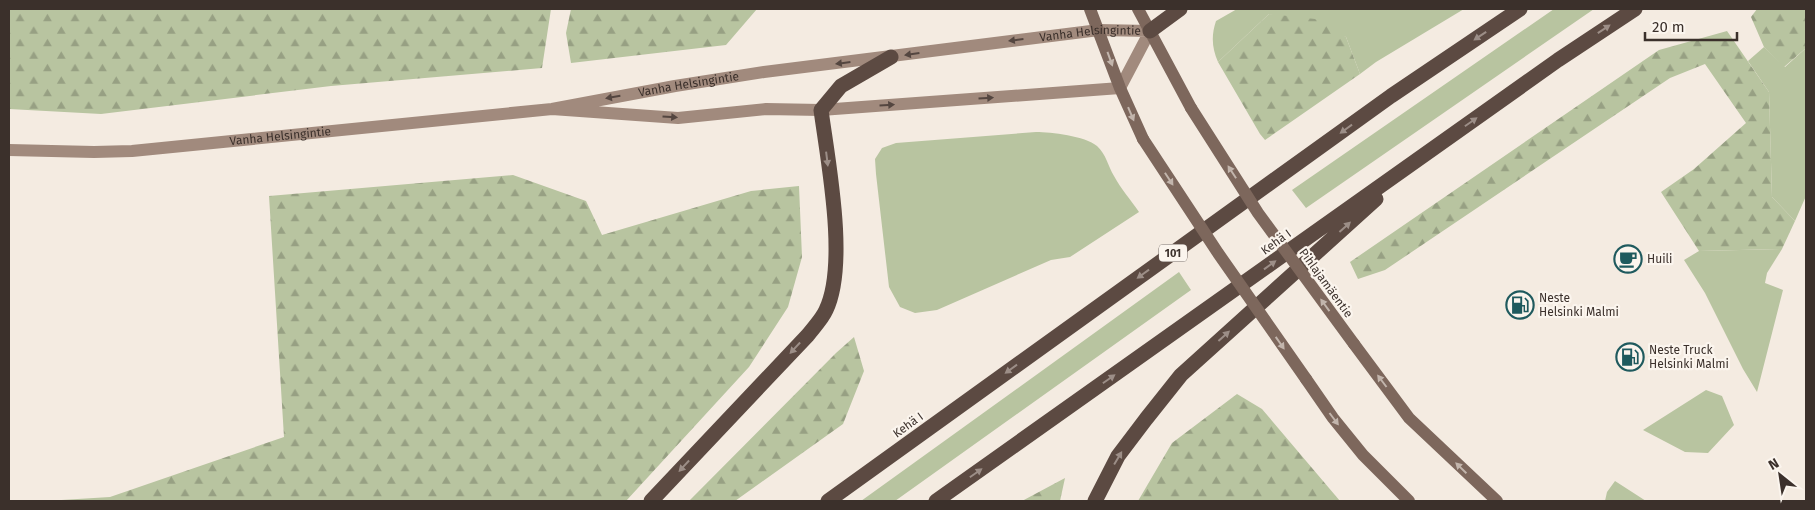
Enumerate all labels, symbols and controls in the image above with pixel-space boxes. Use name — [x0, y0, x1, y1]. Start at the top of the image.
scale bar — [1645, 10, 1738, 42]
text: 20 m — [1652, 18, 1685, 36]
street label: Vanha Helsingintie — [1039, 23, 1141, 44]
one-way arrow — [1597, 24, 1611, 34]
one-way arrow — [1473, 31, 1486, 41]
one-way arrow — [1008, 36, 1024, 44]
one-way arrow — [903, 50, 919, 58]
one-way arrow — [1106, 52, 1114, 67]
one-way arrow — [835, 59, 851, 67]
street label: Vanha Helsingintie — [637, 69, 740, 100]
one-way arrow — [979, 93, 995, 101]
one-way arrow — [605, 94, 621, 102]
one-way arrow — [879, 101, 895, 109]
one-way arrow — [1127, 107, 1135, 121]
one-way arrow — [663, 114, 679, 122]
one-way arrow — [1464, 117, 1477, 127]
street label: Vanha Helsingintie — [229, 124, 332, 148]
one-way arrow — [1339, 124, 1353, 134]
one-way arrow — [823, 151, 831, 167]
one-way arrow — [1227, 165, 1237, 179]
one-way arrow — [1164, 173, 1174, 186]
one-way arrow — [1338, 221, 1350, 233]
street label: Kehä I — [1258, 226, 1294, 258]
road number: 101 — [1159, 244, 1187, 262]
cafe icon: Huili — [1613, 244, 1643, 274]
street label: Pihlajamäentie — [1296, 246, 1356, 320]
place label: Huili — [1647, 252, 1672, 266]
one-way arrow — [1263, 260, 1277, 270]
one-way arrow — [1136, 269, 1150, 279]
fuel station icon: Neste Helsinki Malmi — [1505, 290, 1535, 320]
place label: Neste Helsinki Malmi — [1539, 291, 1619, 319]
one-way arrow — [1320, 298, 1330, 312]
one-way arrow — [1218, 330, 1230, 342]
one-way arrow — [1275, 336, 1285, 350]
one-way arrow — [789, 342, 801, 354]
fuel station icon: Neste Truck Helsinki Malmi — [1615, 342, 1645, 372]
place label: Neste Truck Helsinki Malmi — [1649, 343, 1729, 371]
one-way arrow — [1004, 364, 1018, 374]
one-way arrow — [1102, 374, 1116, 384]
one-way arrow — [1376, 375, 1387, 388]
street label: Kehä I — [890, 409, 926, 441]
one-way arrow — [1328, 412, 1339, 425]
north arrow — [1755, 450, 1805, 500]
one-way arrow — [1113, 452, 1122, 465]
text: N — [1765, 454, 1782, 474]
one-way arrow — [678, 460, 690, 472]
one-way arrow — [1455, 462, 1467, 474]
one-way arrow — [969, 468, 983, 478]

